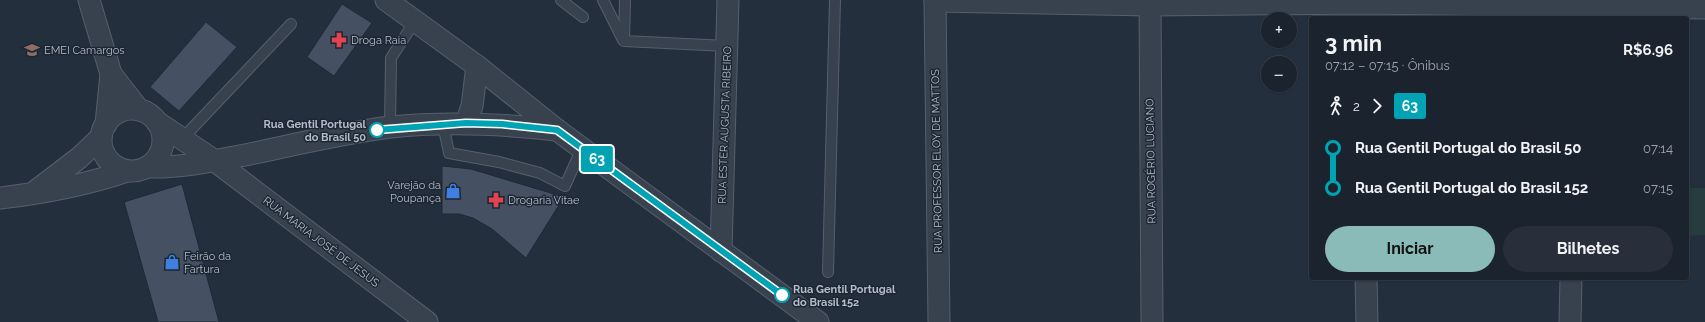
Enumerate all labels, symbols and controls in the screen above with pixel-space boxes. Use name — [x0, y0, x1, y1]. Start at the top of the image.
map controls — [1261, 12, 1297, 92]
button: + — [1261, 12, 1297, 48]
text: 3 min — [1325, 30, 1382, 56]
pharmacy icon: Droga Raia — [330, 31, 348, 49]
place label: Droga Raia — [351, 34, 406, 47]
school or university icon: EMEI Camargos — [23, 41, 41, 59]
text: R$6.96 — [1623, 41, 1673, 59]
place label: EMEI Camargos — [44, 44, 125, 57]
street label: RUA ESTER AUGUSTA RIBEIRO — [716, 46, 734, 204]
button: − — [1261, 56, 1297, 92]
text: 07:12 – 07:15 · Ônibus — [1325, 58, 1450, 73]
street label: RUA PROFESSOR ELOY DE MATTOS — [929, 69, 945, 253]
icon: walk — [1325, 95, 1347, 117]
icon: forward — [1366, 95, 1388, 117]
street label: RUA ROGÉRIO LUCIANO — [1142, 98, 1159, 224]
text: 63 — [1402, 98, 1418, 114]
text: 2 — [1353, 99, 1360, 114]
place label: Rua Gentil Portugal do Brasil 50 — [264, 118, 367, 144]
marker: Rua Gentil Portugal do Brasil 50 — [369, 122, 385, 138]
text: Rua Gentil Portugal do Brasil 50 — [1355, 139, 1582, 157]
text: 07:14 — [1643, 141, 1673, 156]
line badge: 63 — [579, 146, 615, 172]
text: 63 — [589, 151, 605, 167]
place label: Varejão da Poupança — [387, 179, 441, 205]
text: Rua Gentil Portugal do Brasil 152 — [1355, 179, 1588, 197]
text: 07:15 — [1643, 181, 1673, 196]
shop icon: Varejão da Poupança — [444, 182, 462, 200]
pharmacy icon: Drogaria Vitae — [487, 191, 505, 209]
street label: RUA MARIA JOSÉ DE JESUS — [260, 193, 382, 290]
place label: Drogaria Vitae — [508, 194, 580, 207]
button: Iniciar — [1325, 226, 1495, 272]
button: Bilhetes — [1503, 226, 1673, 272]
place label: Feirão da Fartura — [184, 250, 231, 276]
shop icon: Feirão da Fartura — [163, 253, 181, 271]
place label: Rua Gentil Portugal do Brasil 152 — [793, 283, 896, 309]
marker: Rua Gentil Portugal do Brasil 152 — [774, 287, 790, 303]

